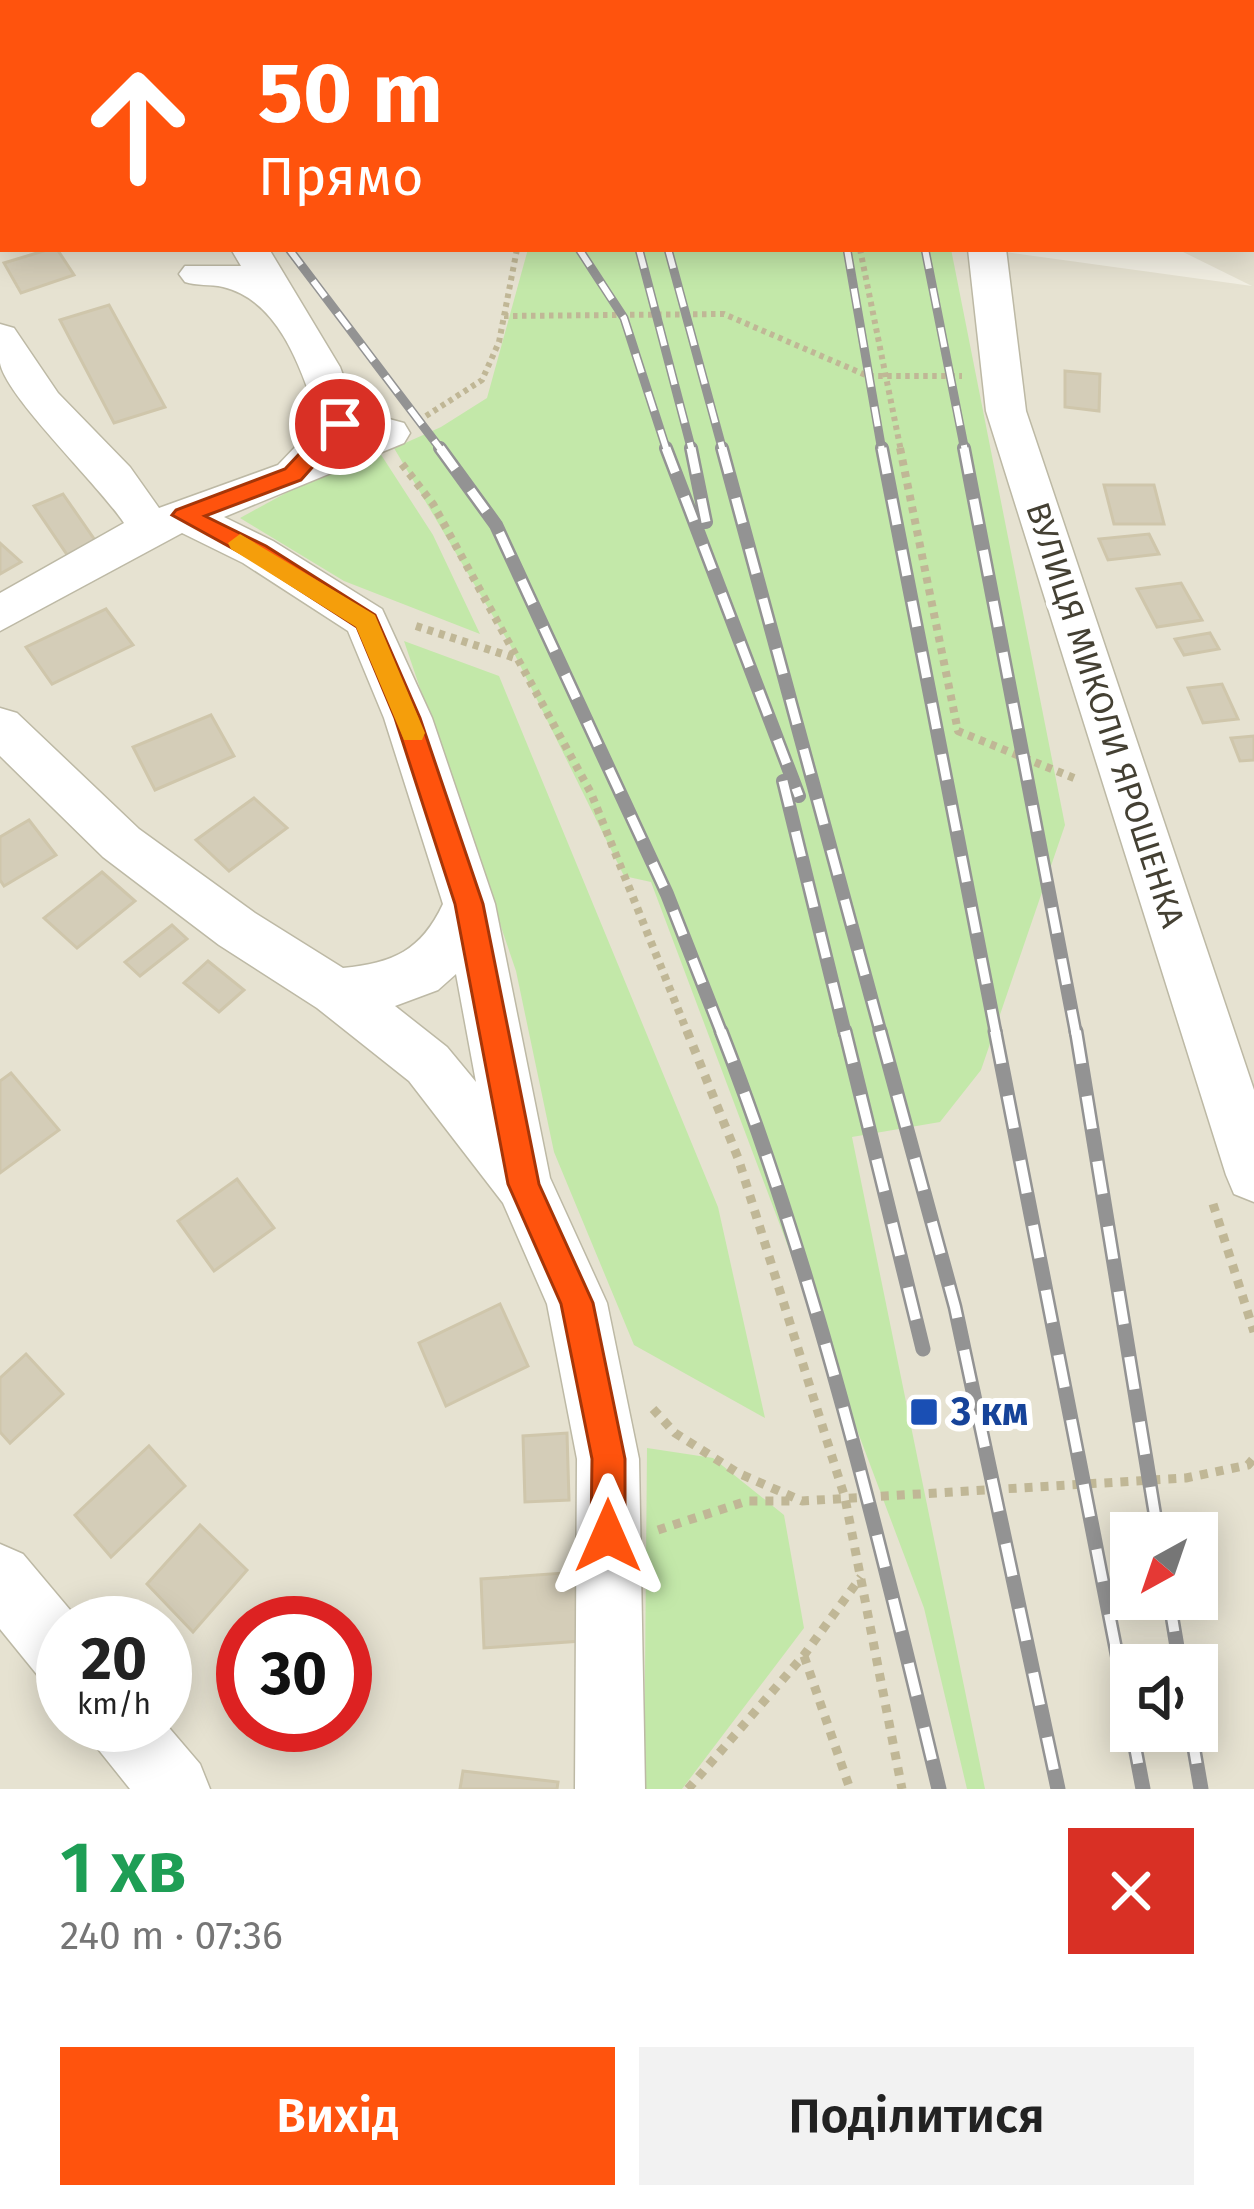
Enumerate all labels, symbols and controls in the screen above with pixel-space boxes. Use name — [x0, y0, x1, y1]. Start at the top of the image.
text: 50 m — [258, 43, 443, 144]
icon: ahead — [60, 48, 216, 204]
text: Прямо — [258, 145, 424, 209]
pin — [289, 373, 391, 475]
icon: arrive — [307, 391, 373, 457]
street label: ВУЛИЦЯ МИКОЛИ ЯРОШЕНКА — [1017, 497, 1193, 933]
place label: 3 км — [950, 1389, 1028, 1435]
marker: 3 км — [908, 1396, 940, 1428]
position arrow — [545, 1473, 671, 1599]
north arrow — [1110, 1512, 1218, 1620]
map controls — [1110, 1512, 1218, 1752]
speed limit sign: 30 — [216, 1596, 372, 1752]
text: 20 — [81, 1623, 147, 1695]
button: sound — [1110, 1644, 1218, 1752]
text: km/h — [77, 1686, 151, 1722]
text: 1 хв — [60, 1825, 187, 1911]
button: close — [1068, 1828, 1194, 1954]
text: 240 m · 07:36 — [60, 1913, 283, 1959]
button: Вихід — [60, 2047, 615, 2185]
button: Поділитися — [639, 2047, 1194, 2185]

